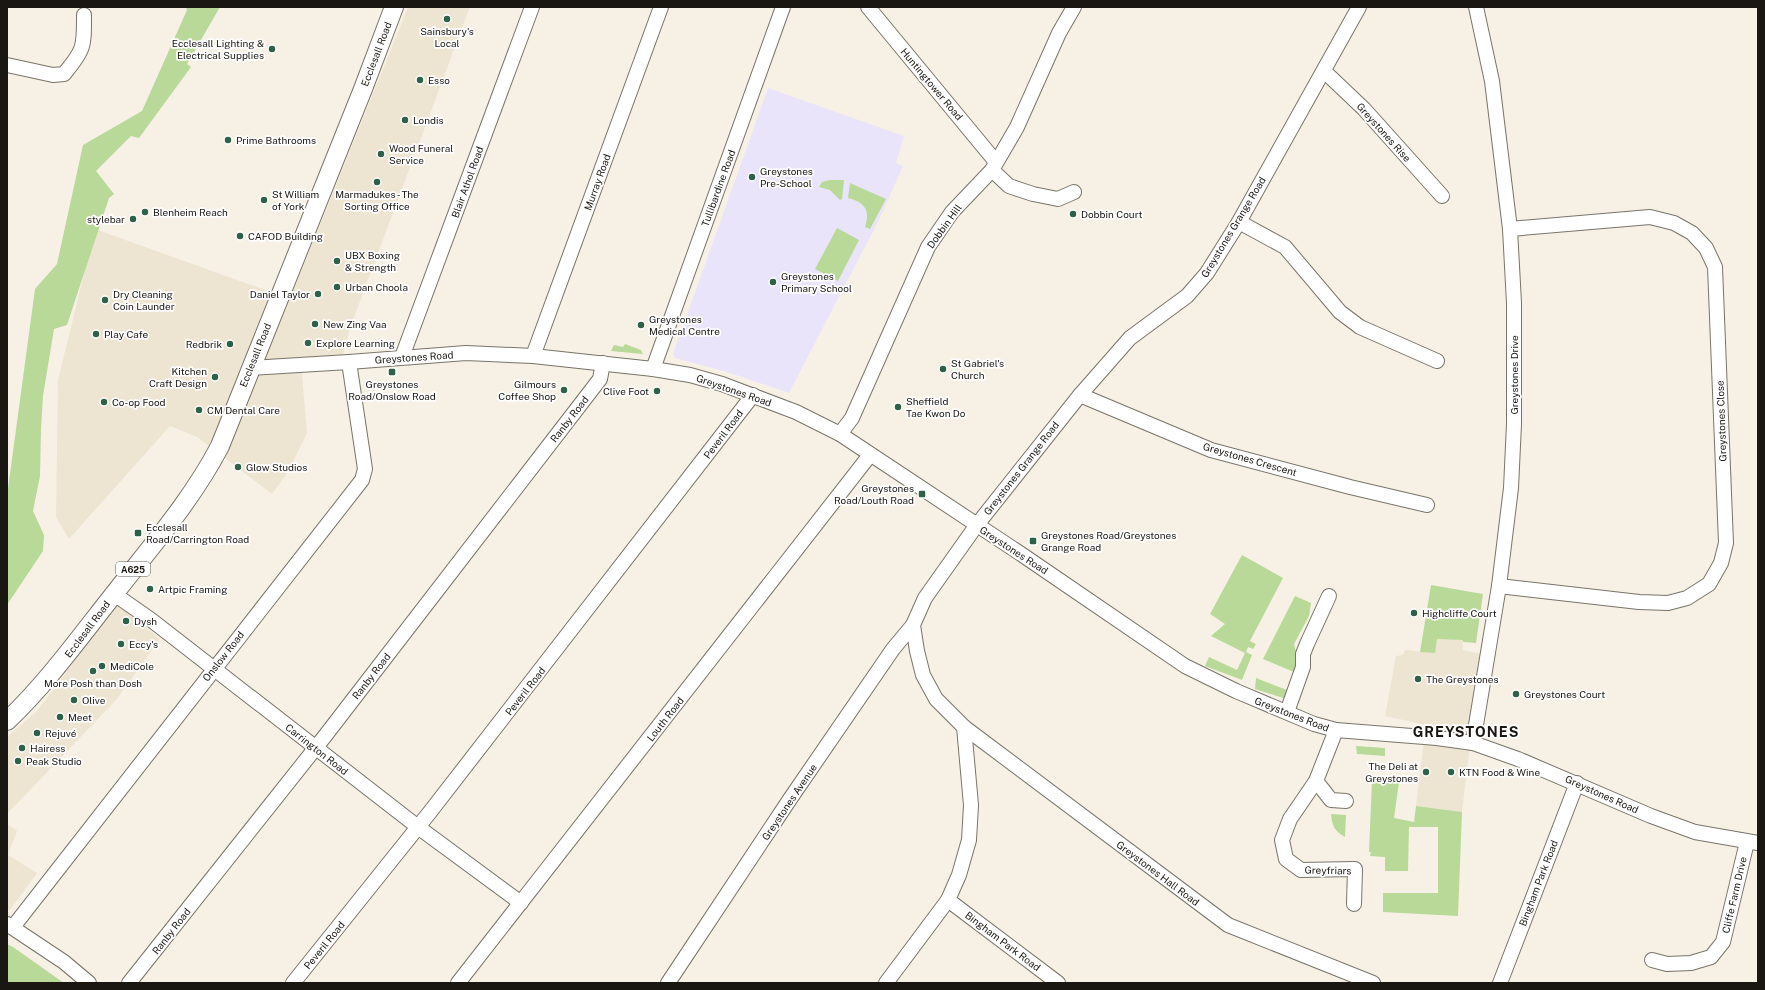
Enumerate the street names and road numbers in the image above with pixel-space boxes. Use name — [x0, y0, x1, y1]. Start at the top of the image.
street label: Ecclesall Road — [358, 20, 394, 88]
street label: Huntingtower Road — [898, 46, 966, 122]
street label: Greystones Rise — [1354, 100, 1414, 164]
street label: Blair Athol Road — [449, 145, 485, 219]
street label: Tullibardine Road — [699, 148, 737, 228]
street label: Murray Road — [581, 152, 613, 212]
street label: Greystones Grange Road — [1198, 174, 1268, 280]
street label: Dobbin Hill — [924, 202, 964, 250]
street label: Ecclesall Road — [237, 321, 273, 389]
street label: Greystones Drive — [1508, 335, 1520, 415]
street label: Greystones Road — [374, 348, 454, 366]
street label: Greystones Road — [695, 371, 773, 409]
street label: Greystones Close — [1714, 380, 1728, 462]
street label: Ranby Road — [547, 393, 591, 444]
street label: Peveril Road — [701, 407, 745, 461]
street label: Greystones Grange Road — [981, 419, 1061, 517]
street label: Greystones Crescent — [1202, 440, 1298, 478]
street label: Greystones Road — [978, 523, 1050, 577]
road number: A625 — [116, 562, 150, 576]
street label: Ecclesall Road — [62, 598, 112, 660]
street label: Onslow Road — [200, 629, 246, 683]
street label: Ranby Road — [349, 650, 393, 701]
street label: Peveril Road — [502, 664, 548, 718]
street label: Louth Road — [644, 694, 686, 743]
street label: Greystones Road — [1253, 694, 1331, 734]
street label: Carrington Road — [283, 721, 351, 777]
street label: Greystones Avenue — [759, 761, 819, 842]
street label: Greystones Road — [1564, 772, 1641, 816]
street label: Greystones Hall Road — [1114, 838, 1202, 908]
street label: Bingham Park Road — [1516, 838, 1560, 928]
street label: Cliffe Farm Drive — [1719, 855, 1749, 934]
street label: Greyfriars — [1304, 864, 1352, 876]
street label: Ranby Road — [149, 905, 193, 956]
street label: Bingham Park Road — [963, 909, 1043, 973]
street label: Peveril Road — [301, 919, 347, 971]

